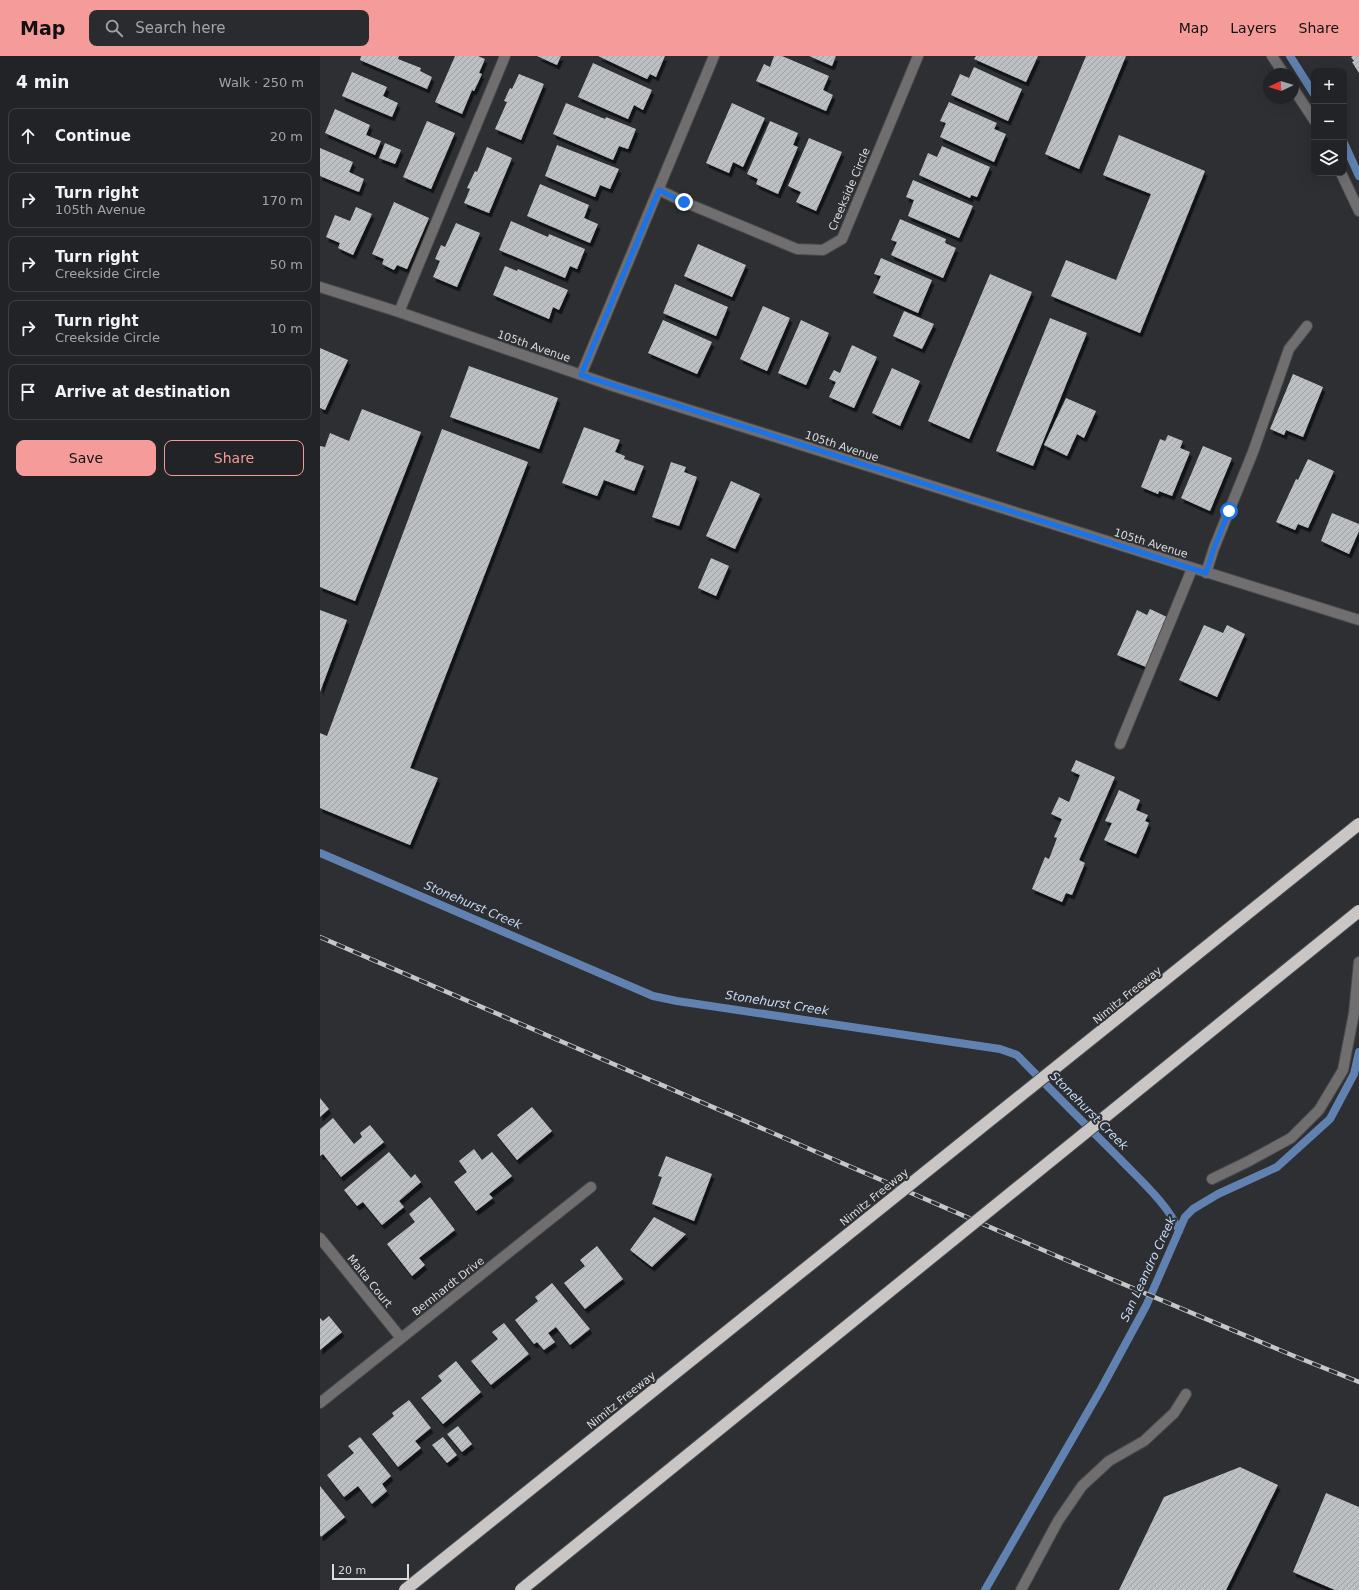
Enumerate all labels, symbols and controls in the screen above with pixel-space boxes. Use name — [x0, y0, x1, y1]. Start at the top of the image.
search box — [89, 10, 369, 46]
text: Map — [20, 17, 65, 39]
icon: search — [103, 17, 125, 39]
text: Search here — [135, 19, 225, 37]
text: Map — [1179, 20, 1208, 36]
text: Layers — [1230, 20, 1277, 36]
text: Share — [1299, 20, 1339, 36]
north arrow — [1263, 68, 1299, 104]
map controls — [1311, 68, 1347, 176]
button: + — [1311, 68, 1347, 104]
text: 4 min — [16, 72, 69, 92]
text: Walk · 250 m — [219, 75, 304, 90]
button: − — [1311, 104, 1347, 140]
icon: ahead — [17, 125, 39, 147]
text: Continue — [55, 127, 131, 145]
text: 20 m — [270, 129, 303, 144]
button: layers — [1311, 140, 1347, 176]
street label: Creekside Circle — [826, 146, 873, 233]
text: Turn right — [55, 184, 139, 202]
icon: right — [17, 189, 39, 211]
text: 170 m — [261, 193, 303, 208]
route end — [675, 193, 693, 211]
text: 105th Avenue — [55, 202, 146, 217]
text: Turn right — [55, 248, 139, 266]
icon: right — [17, 253, 39, 275]
text: 50 m — [270, 257, 303, 272]
text: Creekside Circle — [55, 266, 160, 281]
text: Turn right — [55, 312, 139, 330]
icon: right — [17, 317, 39, 339]
text: 10 m — [270, 321, 303, 336]
street label: 105th Avenue — [495, 328, 572, 365]
text: Creekside Circle — [55, 330, 160, 345]
icon: arrive — [17, 381, 39, 403]
text: Arrive at destination — [55, 383, 230, 401]
street label: 105th Avenue — [803, 428, 881, 465]
button: Save — [16, 440, 156, 476]
button: Share — [164, 440, 304, 476]
route start — [1220, 502, 1238, 520]
street label: 105th Avenue — [1112, 526, 1190, 561]
water label: Stonehurst Creek — [422, 878, 525, 932]
street label: Nimitz Freeway — [1090, 964, 1165, 1027]
water label: Stonehurst Creek — [724, 988, 831, 1018]
water label: Stonehurst Creek — [1047, 1069, 1132, 1154]
street label: Nimitz Freeway — [837, 1166, 912, 1229]
water label: San Leandro Creek — [1118, 1213, 1179, 1324]
street label: Malta Court — [344, 1252, 395, 1311]
street label: Bernhardt Drive — [410, 1254, 487, 1319]
street label: Nimitz Freeway — [584, 1369, 659, 1432]
scale bar — [332, 1562, 409, 1581]
text: 20 m — [338, 1564, 366, 1577]

